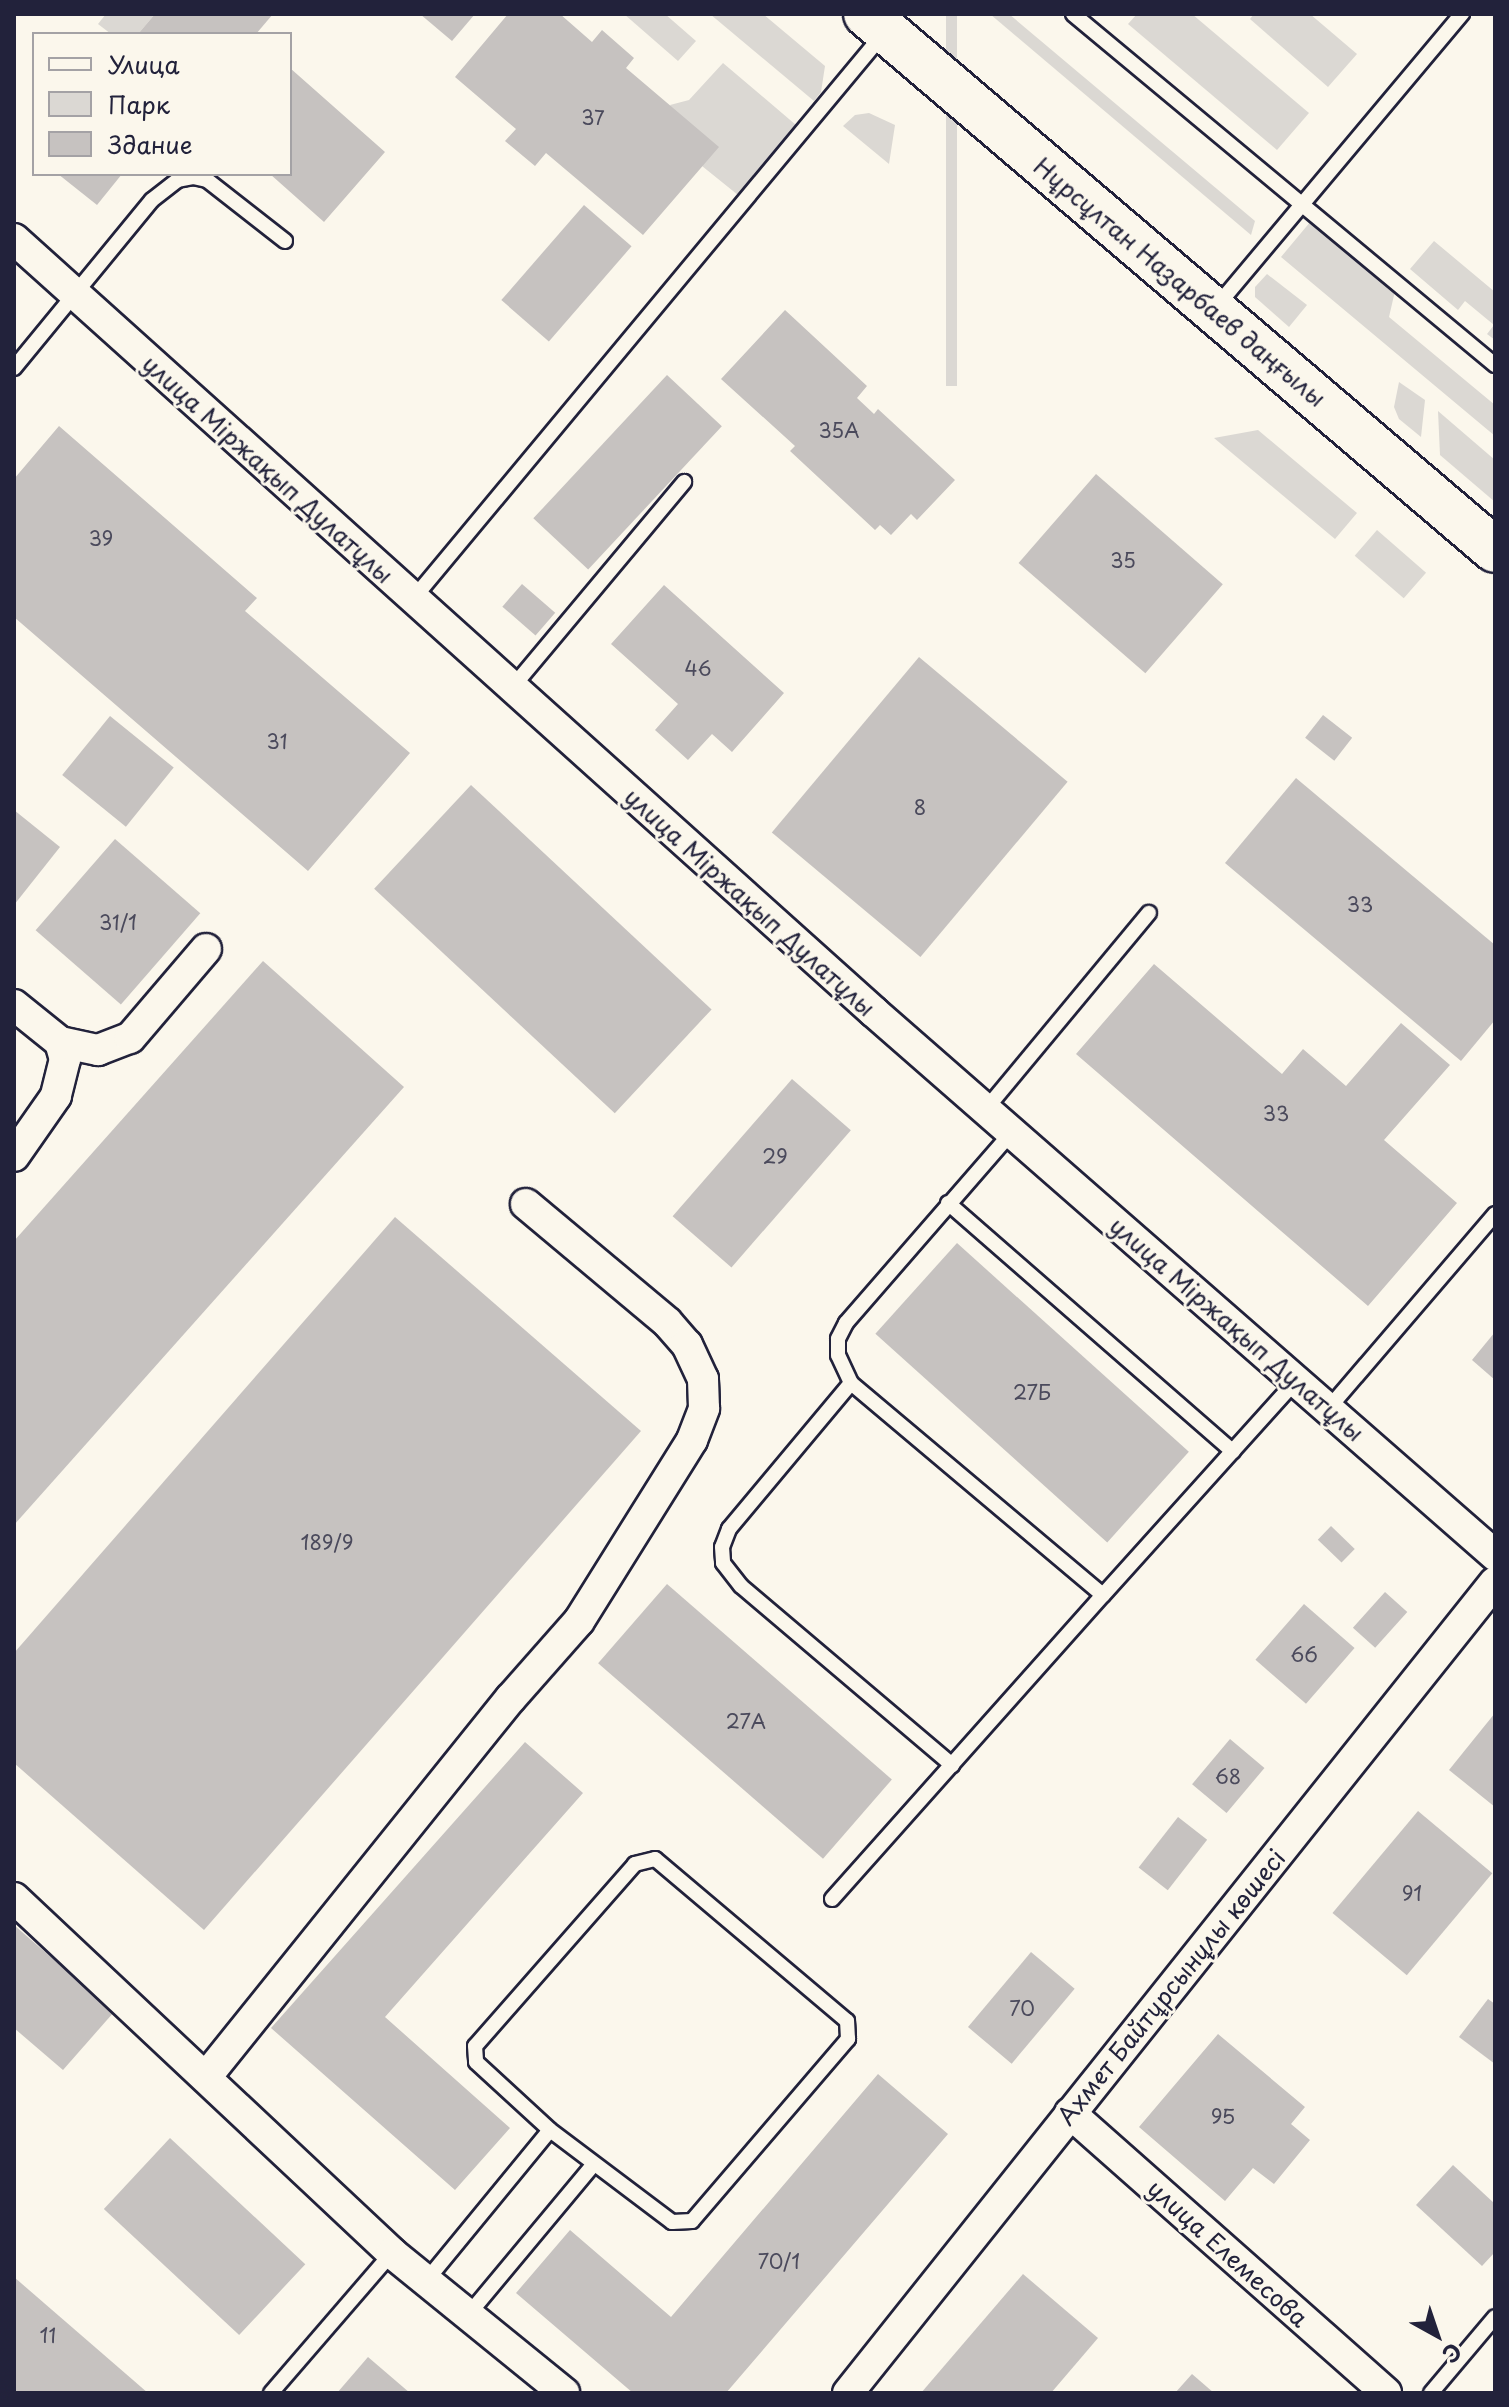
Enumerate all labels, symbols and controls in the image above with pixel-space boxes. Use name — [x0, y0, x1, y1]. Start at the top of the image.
legend — [32, 32, 292, 176]
text: Улица — [108, 46, 180, 82]
text: Парк — [108, 86, 170, 122]
house number: 37 — [581, 105, 605, 129]
text: Здание — [108, 126, 193, 162]
street label: Нұрсұлтан Назарбаев даңғылы — [1028, 151, 1332, 413]
street label: улица Міржақып Дулатұлы — [136, 348, 400, 590]
house number: 35А — [819, 418, 859, 442]
house number: 39 — [89, 526, 113, 550]
house number: 35 — [1110, 548, 1136, 572]
house number: 46 — [684, 656, 712, 680]
house number: 31 — [267, 729, 287, 753]
street label: улица Міржақып Дулатұлы — [618, 781, 882, 1023]
house number: 8 — [914, 795, 926, 819]
house number: 33 — [1347, 892, 1373, 916]
house number: 31/1 — [99, 910, 137, 934]
house number: 33 — [1263, 1101, 1289, 1125]
house number: 29 — [762, 1144, 788, 1168]
street label: улица Міржақып Дулатұлы — [1104, 1210, 1370, 1448]
house number: 27Б — [1013, 1380, 1051, 1404]
house number: 189/9 — [301, 1530, 353, 1554]
house number: 66 — [1290, 1642, 1318, 1666]
house number: 27А — [726, 1709, 766, 1733]
house number: 68 — [1215, 1764, 1241, 1788]
street label: Ахмет Байтұрсынұлы көшесі — [1051, 1843, 1291, 2131]
house number: 91 — [1402, 1881, 1422, 1905]
house number: 70 — [1009, 1996, 1035, 2020]
house number: 95 — [1211, 2104, 1235, 2128]
street label: улица Елемесова — [1142, 2173, 1314, 2333]
house number: 70/1 — [758, 2249, 800, 2273]
north arrow — [1397, 2295, 1477, 2375]
house number: 11 — [40, 2323, 56, 2347]
text: С — [1436, 2336, 1470, 2372]

